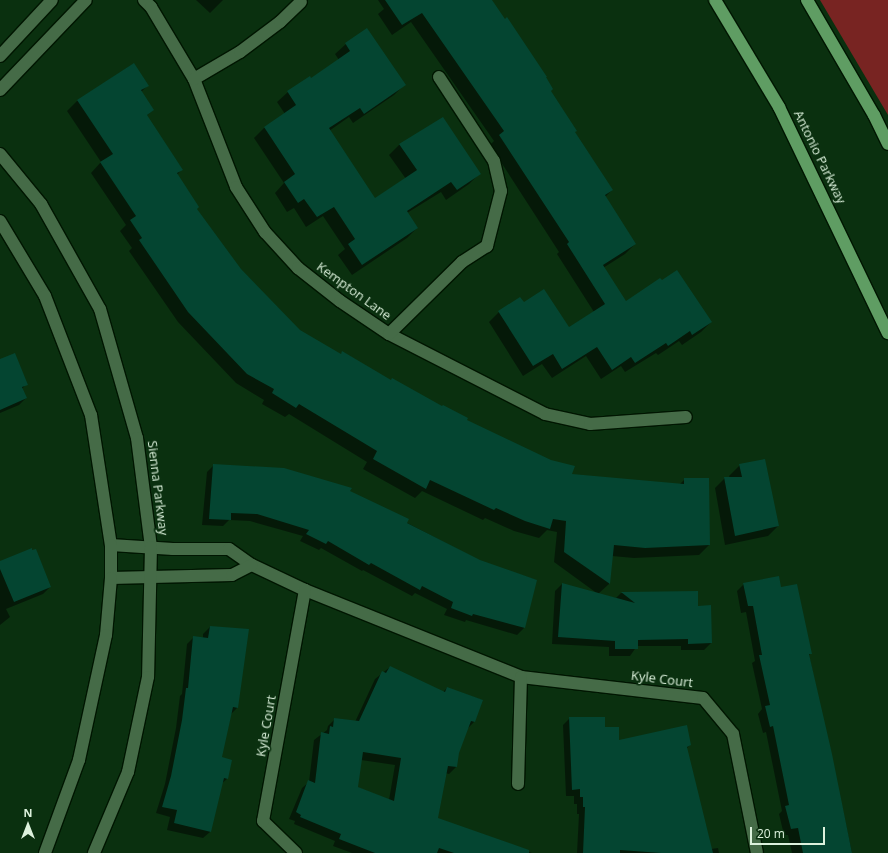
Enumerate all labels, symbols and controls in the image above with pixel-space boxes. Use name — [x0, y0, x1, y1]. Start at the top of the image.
street label: Antonio Parkway — [791, 108, 849, 206]
street label: Kempton Lane — [314, 259, 394, 323]
street label: Sienna Parkway — [144, 440, 172, 536]
street label: Kyle Court — [630, 667, 694, 691]
street label: Kyle Court — [253, 694, 279, 758]
north arrow — [8, 805, 48, 845]
text: N — [24, 805, 32, 820]
scale bar — [752, 819, 827, 845]
text: 20 m — [757, 825, 785, 842]

